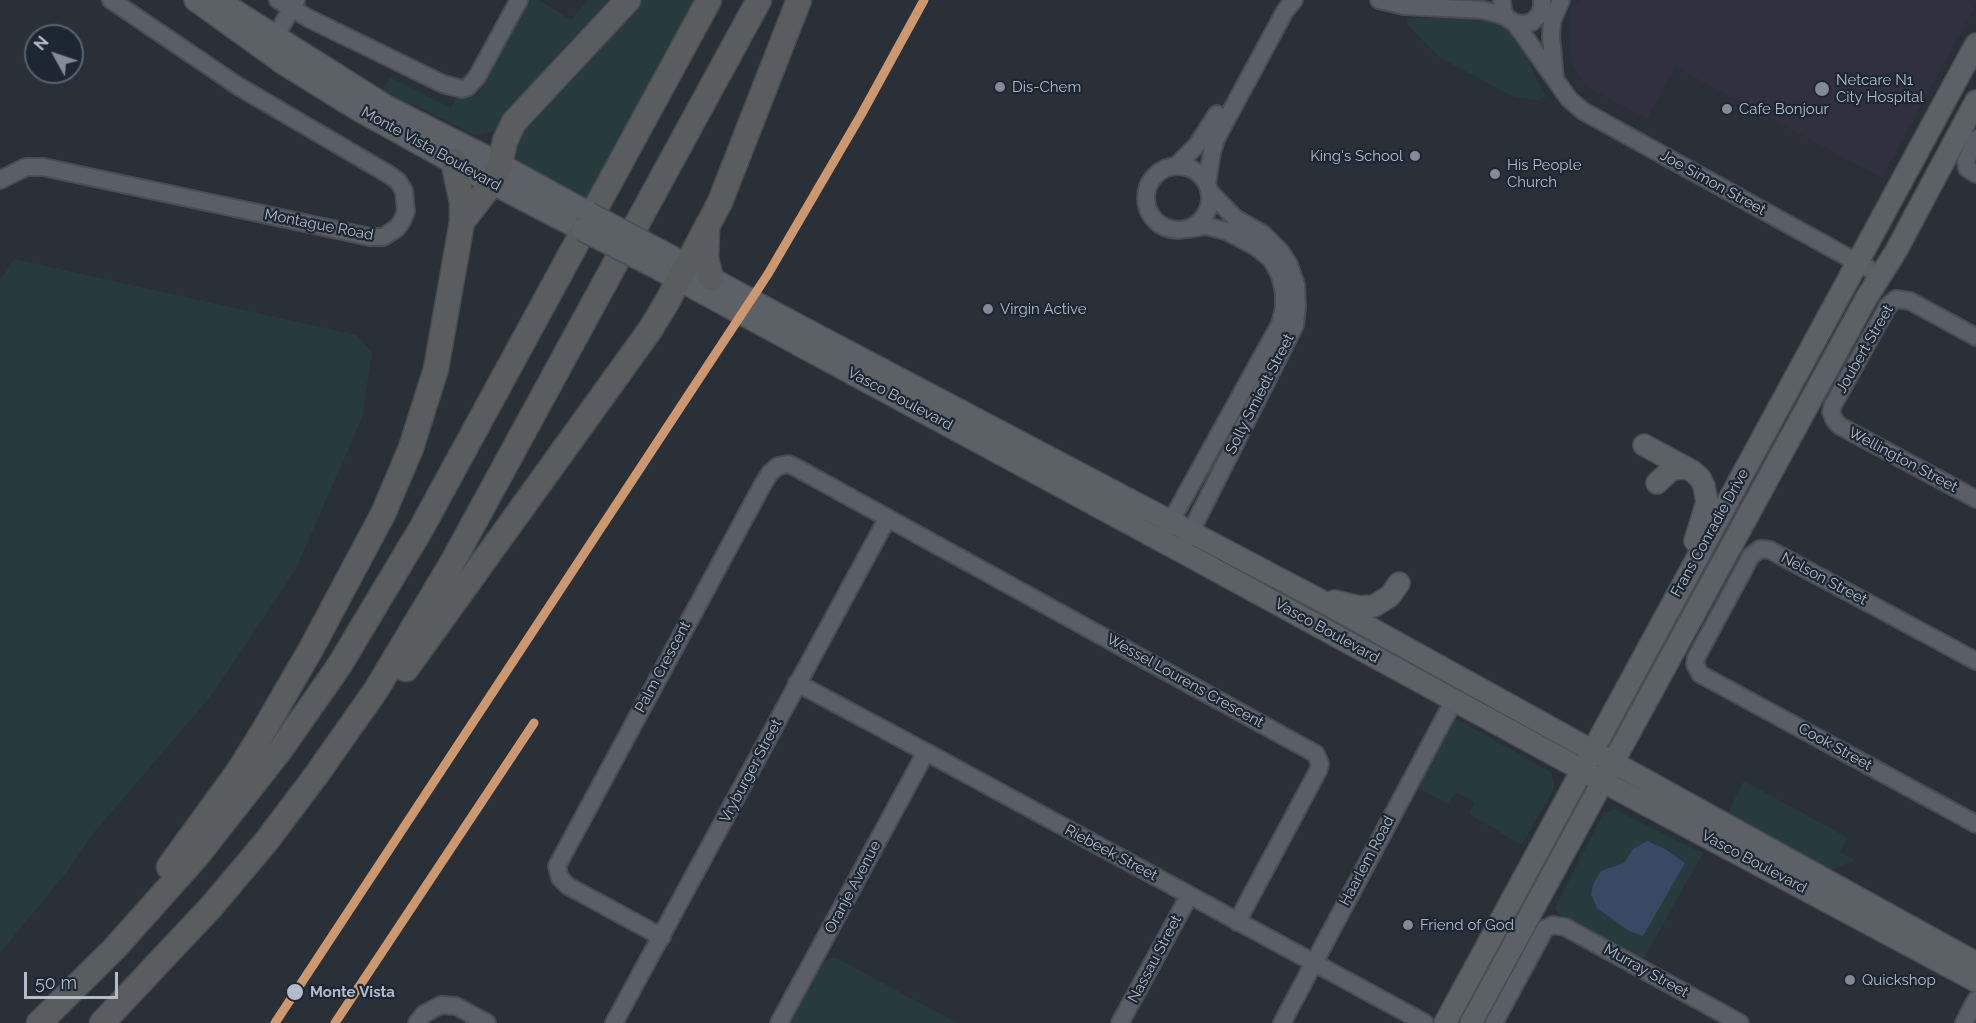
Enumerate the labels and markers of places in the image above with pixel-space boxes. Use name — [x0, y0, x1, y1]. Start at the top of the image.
place label: Netcare N1 City Hospital — [1836, 71, 1923, 106]
place label: Dis-Chem — [1012, 78, 1081, 96]
marker: Dis-Chem — [993, 80, 1007, 94]
marker: Netcare N1 City Hospital — [1813, 80, 1831, 98]
place label: Cafe Bonjour — [1739, 100, 1829, 118]
marker: Cafe Bonjour — [1720, 102, 1734, 116]
place label: King's School — [1310, 147, 1403, 165]
marker: King's School — [1408, 149, 1422, 163]
place label: His People Church — [1507, 156, 1581, 191]
marker: His People Church — [1488, 167, 1502, 181]
place label: Virgin Active — [1000, 300, 1087, 318]
marker: Virgin Active — [981, 302, 995, 316]
place label: Friend of God — [1420, 916, 1514, 934]
marker: Friend of God — [1401, 918, 1415, 932]
place label: Quickshop — [1862, 971, 1936, 989]
marker: Quickshop — [1843, 973, 1857, 987]
marker: Monte Vista — [285, 982, 305, 1002]
place label: Monte Vista — [310, 983, 395, 1001]

